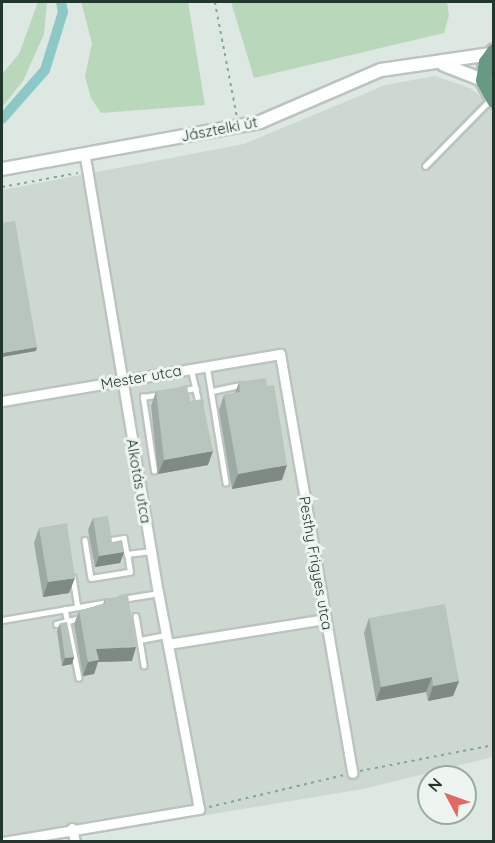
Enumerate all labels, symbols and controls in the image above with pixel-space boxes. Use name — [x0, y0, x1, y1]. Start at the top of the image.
street label: Jásztelki út — [179, 113, 259, 145]
street label: Mester utca — [99, 361, 183, 393]
street label: Alkotás utca — [123, 437, 155, 525]
street label: Pesthy Frigyes utca — [295, 495, 337, 631]
north arrow — [417, 765, 477, 825]
text: N — [424, 774, 446, 796]

